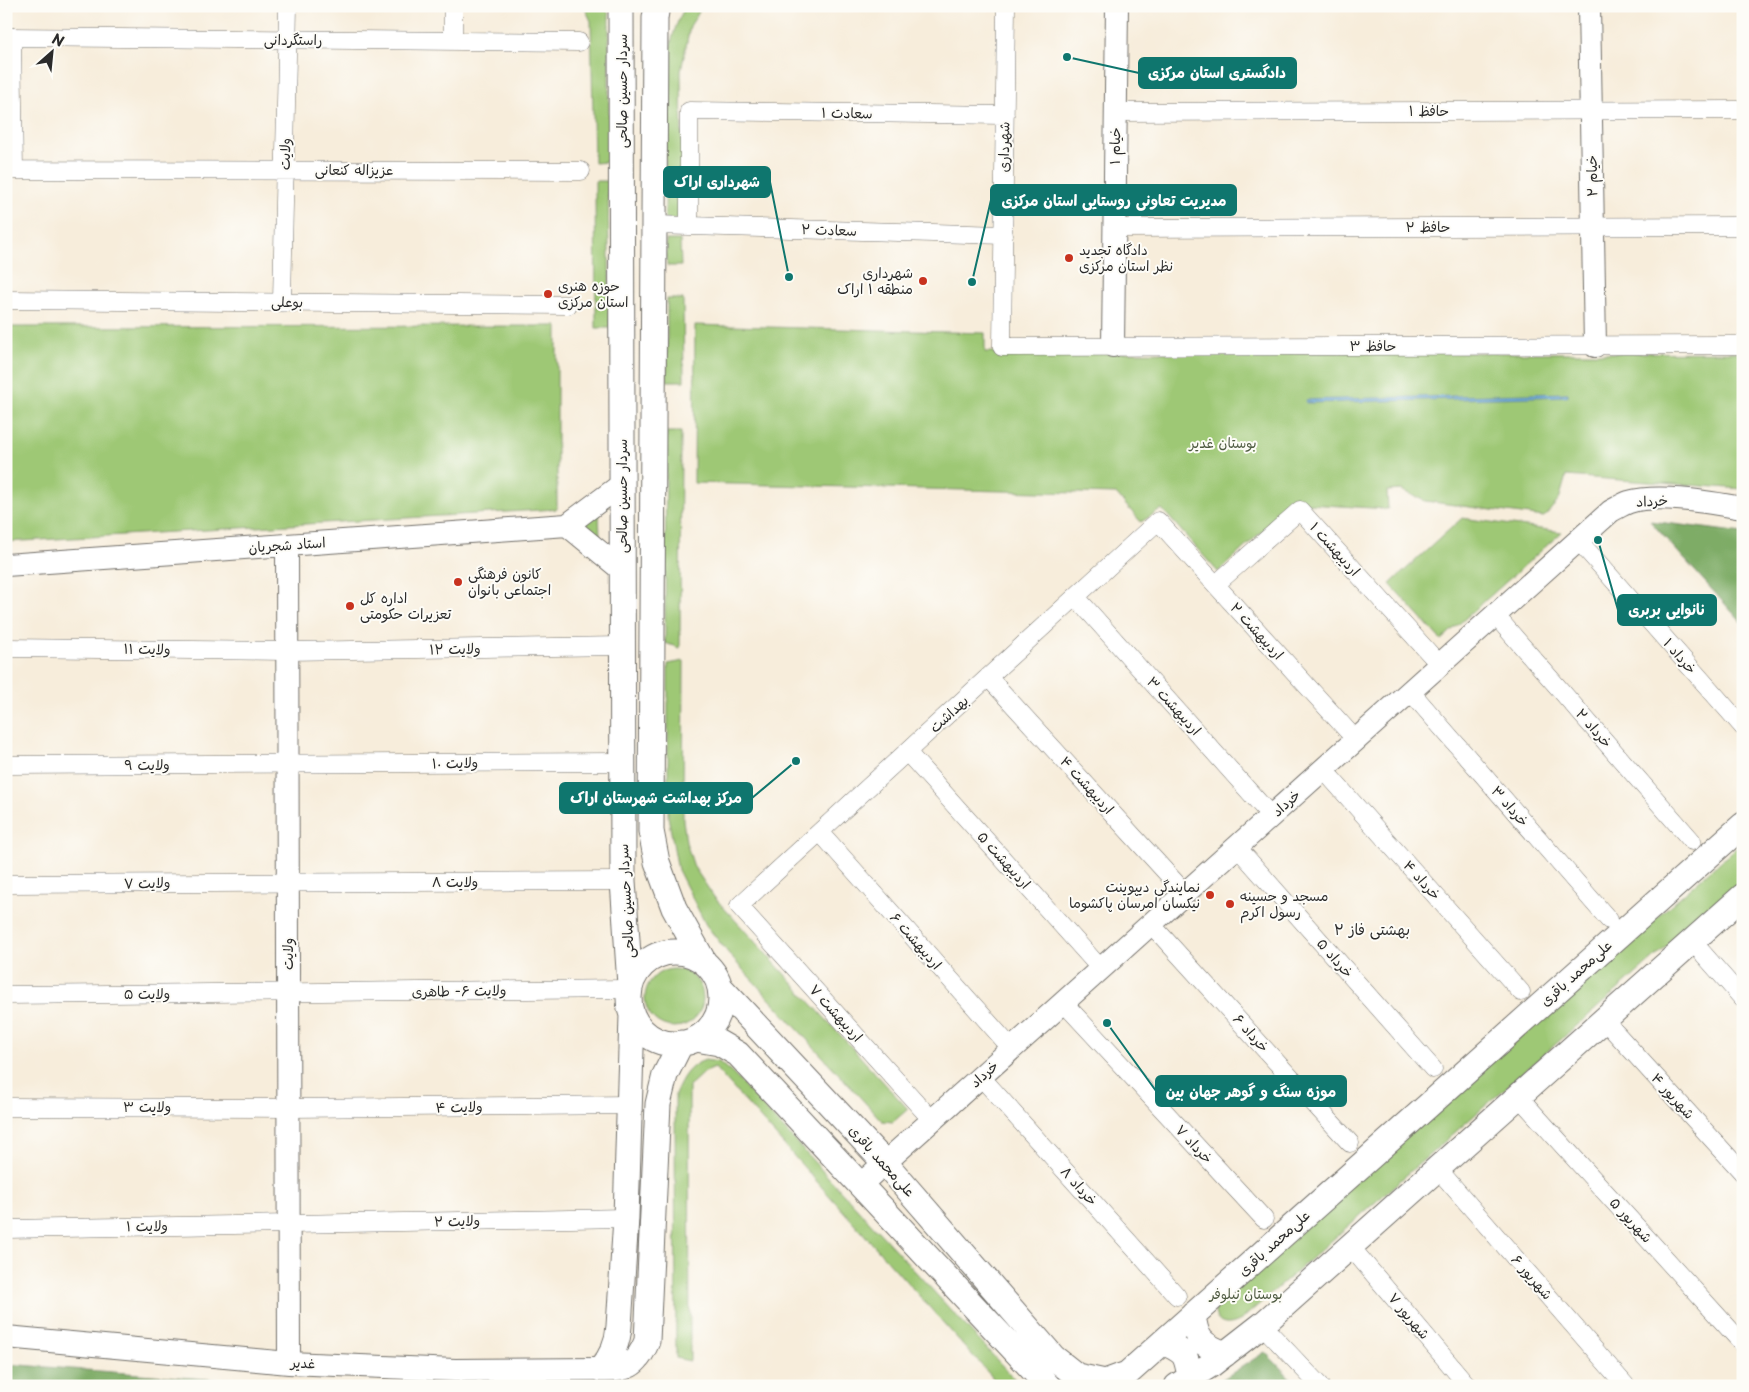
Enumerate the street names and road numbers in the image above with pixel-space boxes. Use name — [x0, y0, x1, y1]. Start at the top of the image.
street label: راستگردانی — [264, 29, 322, 50]
street label: سردار حسین صالحی — [611, 34, 632, 148]
street label: حافظ ۱ — [1409, 100, 1449, 121]
street label: سعادت ۱ — [821, 102, 873, 123]
street label: شهرداری — [993, 121, 1014, 172]
street label: خیام ۱ — [1104, 127, 1126, 165]
street label: ولایت — [274, 138, 295, 170]
street label: خیام ۲ — [1581, 155, 1603, 197]
street label: عزیزاله کنعانی — [315, 159, 393, 180]
street label: حافظ ۲ — [1406, 216, 1450, 237]
street label: سعادت ۲ — [801, 218, 857, 241]
street label: بوعلی — [271, 291, 303, 312]
street label: حافظ ۳ — [1350, 335, 1396, 356]
street label: سردار حسین صالحی — [611, 439, 632, 553]
street label: خرداد — [1635, 489, 1669, 512]
street label: اردیبهشت ۱ — [1305, 517, 1365, 580]
street label: استاد شجریان — [248, 531, 326, 558]
street label: اردیبهشت ۲ — [1226, 597, 1289, 664]
street label: خرداد ۱ — [1659, 633, 1702, 678]
street label: ولایت ۱۱ — [123, 638, 171, 659]
street label: ولایت ۱۲ — [429, 638, 481, 659]
street label: اردیبهشت ۳ — [1142, 672, 1207, 740]
street label: بهداشت — [924, 690, 973, 737]
street label: خرداد ۲ — [1571, 703, 1617, 752]
street label: اردیبهشت ۴ — [1056, 751, 1119, 818]
street label: ولایت ۱۰ — [432, 752, 478, 773]
street label: ولایت ۹ — [124, 754, 170, 775]
street label: خرداد ۳ — [1487, 781, 1534, 831]
street label: خرداد — [1267, 784, 1305, 821]
street label: اردیبهشت ۵ — [973, 826, 1036, 893]
street label: سردار حسین صالحی — [612, 843, 639, 959]
street label: خرداد ۴ — [1399, 855, 1446, 904]
street label: ولایت ۸ — [432, 871, 478, 892]
street label: ولایت ۷ — [123, 872, 170, 893]
street label: اردیبهشت ۶ — [886, 907, 947, 974]
street label: خرداد ۵ — [1312, 933, 1358, 982]
street label: علی‌محمد باقری — [1535, 935, 1616, 1011]
street label: ولایت — [277, 938, 298, 970]
street label: ولایت ۶- طاهری — [411, 979, 507, 1002]
street label: اردیبهشت ۷ — [805, 979, 868, 1046]
street label: ولایت ۵ — [124, 983, 170, 1004]
street label: خرداد ۶ — [1228, 1009, 1274, 1056]
street label: خرداد — [965, 1055, 1003, 1092]
street label: شهریور ۴ — [1647, 1068, 1700, 1123]
street label: ولایت ۳ — [123, 1096, 171, 1117]
street label: ولایت ۴ — [435, 1096, 483, 1117]
street label: خرداد ۷ — [1171, 1119, 1218, 1168]
street label: علی‌محمد باقری — [844, 1120, 920, 1201]
street label: خرداد ۸ — [1056, 1161, 1103, 1210]
street label: شهریور ۵ — [1605, 1192, 1658, 1247]
street label: علی‌محمد باقری — [1233, 1205, 1314, 1281]
street label: ولایت ۲ — [434, 1210, 480, 1231]
street label: ولایت ۱ — [126, 1215, 168, 1236]
street label: شهریور ۶ — [1507, 1249, 1558, 1304]
street label: شهریور ۷ — [1384, 1288, 1435, 1344]
street label: غدیر — [289, 1351, 316, 1374]

